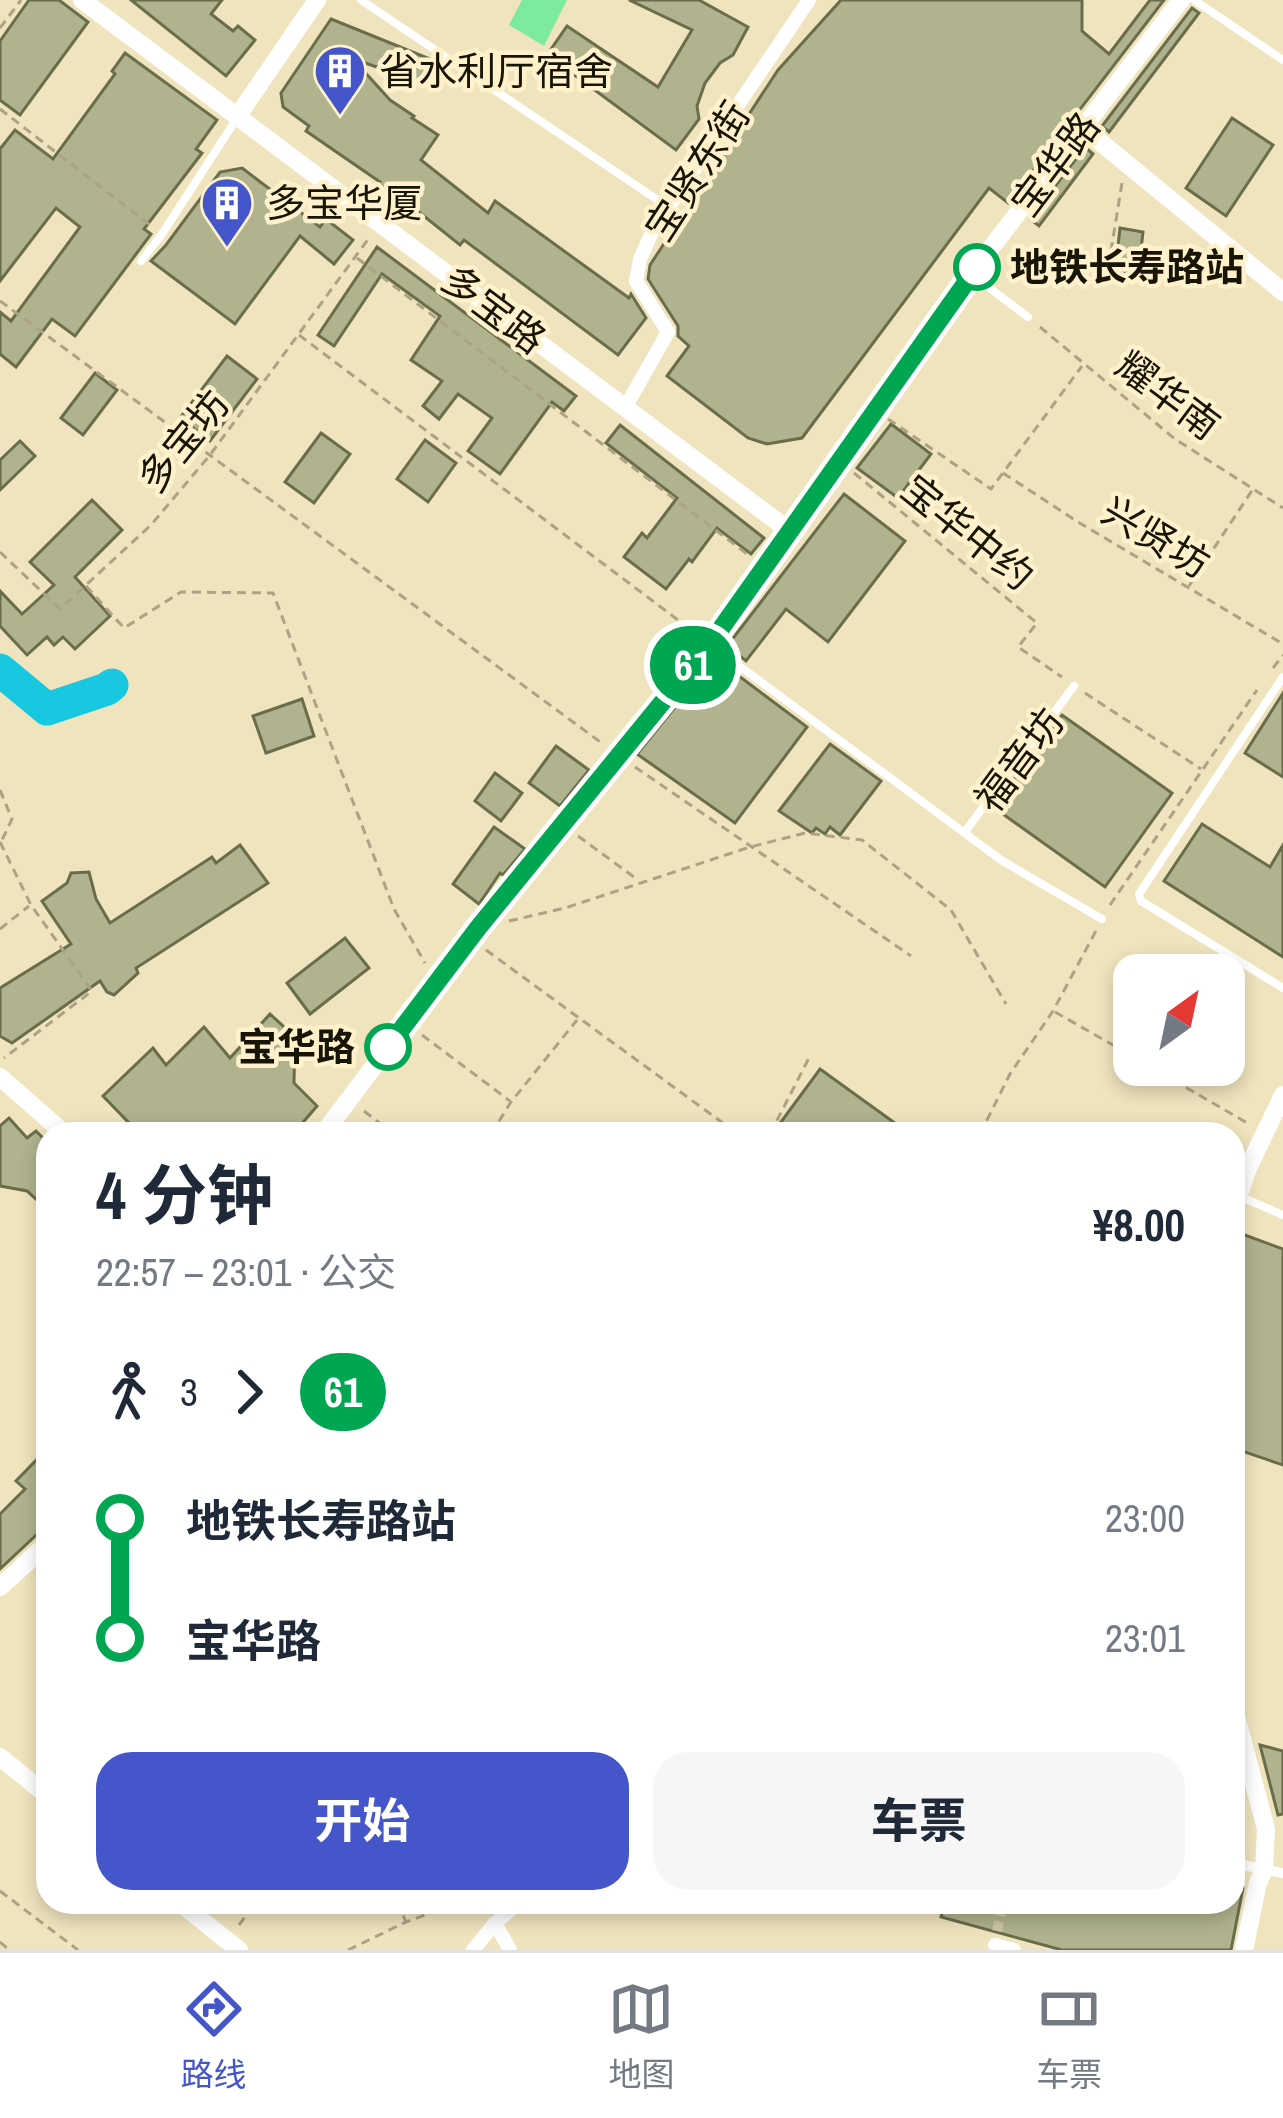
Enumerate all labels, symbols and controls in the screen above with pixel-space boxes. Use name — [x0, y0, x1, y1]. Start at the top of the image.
building icon: 省水利厅宿舍 — [312, 43, 368, 117]
place label: 省水利厅宿舍 — [379, 45, 613, 97]
street label: 宝贤东街 — [633, 91, 761, 251]
street label: 宝华路 — [999, 102, 1111, 226]
building icon: 多宝华厦 — [199, 175, 255, 249]
place label: 多宝华厦 — [266, 177, 422, 229]
place label: 地铁长寿路站 — [1010, 241, 1244, 293]
marker: 地铁长寿路站 — [955, 245, 999, 289]
street label: 多宝路 — [432, 253, 556, 365]
street label: 耀华南 — [1106, 339, 1230, 451]
street label: 多宝坊 — [126, 379, 240, 503]
street label: 宝华中约 — [891, 463, 1045, 601]
street label: 兴贤坊 — [1092, 485, 1220, 589]
line badge: 61 — [639, 626, 747, 704]
text: 61 — [674, 637, 712, 693]
street label: 福音坊 — [963, 698, 1075, 822]
north arrow — [1113, 954, 1245, 1086]
map controls — [1113, 954, 1245, 1086]
place label: 宝华路 — [238, 1021, 355, 1073]
marker: 宝华路 — [366, 1025, 410, 1069]
text: 4 分钟 — [96, 1151, 273, 1240]
text: ¥8.00 — [1093, 1194, 1185, 1255]
text: 22:57 – 23:01 · 公交 — [96, 1246, 396, 1298]
icon: walk — [96, 1359, 162, 1425]
icon: forward — [216, 1359, 282, 1425]
text: 61 — [324, 1364, 362, 1420]
text: 3 — [180, 1366, 198, 1418]
text: 地铁长寿路站 — [186, 1490, 456, 1551]
text: 23:00 — [1105, 1492, 1185, 1544]
text: 宝华路 — [186, 1610, 321, 1671]
text: 23:01 — [1105, 1612, 1185, 1664]
button: 开始 — [96, 1752, 629, 1890]
button: 车票 — [653, 1752, 1185, 1890]
tab: 路线 — [181, 1976, 247, 2096]
tab: 地图 — [608, 1976, 674, 2096]
tab: 车票 — [1036, 1976, 1102, 2096]

